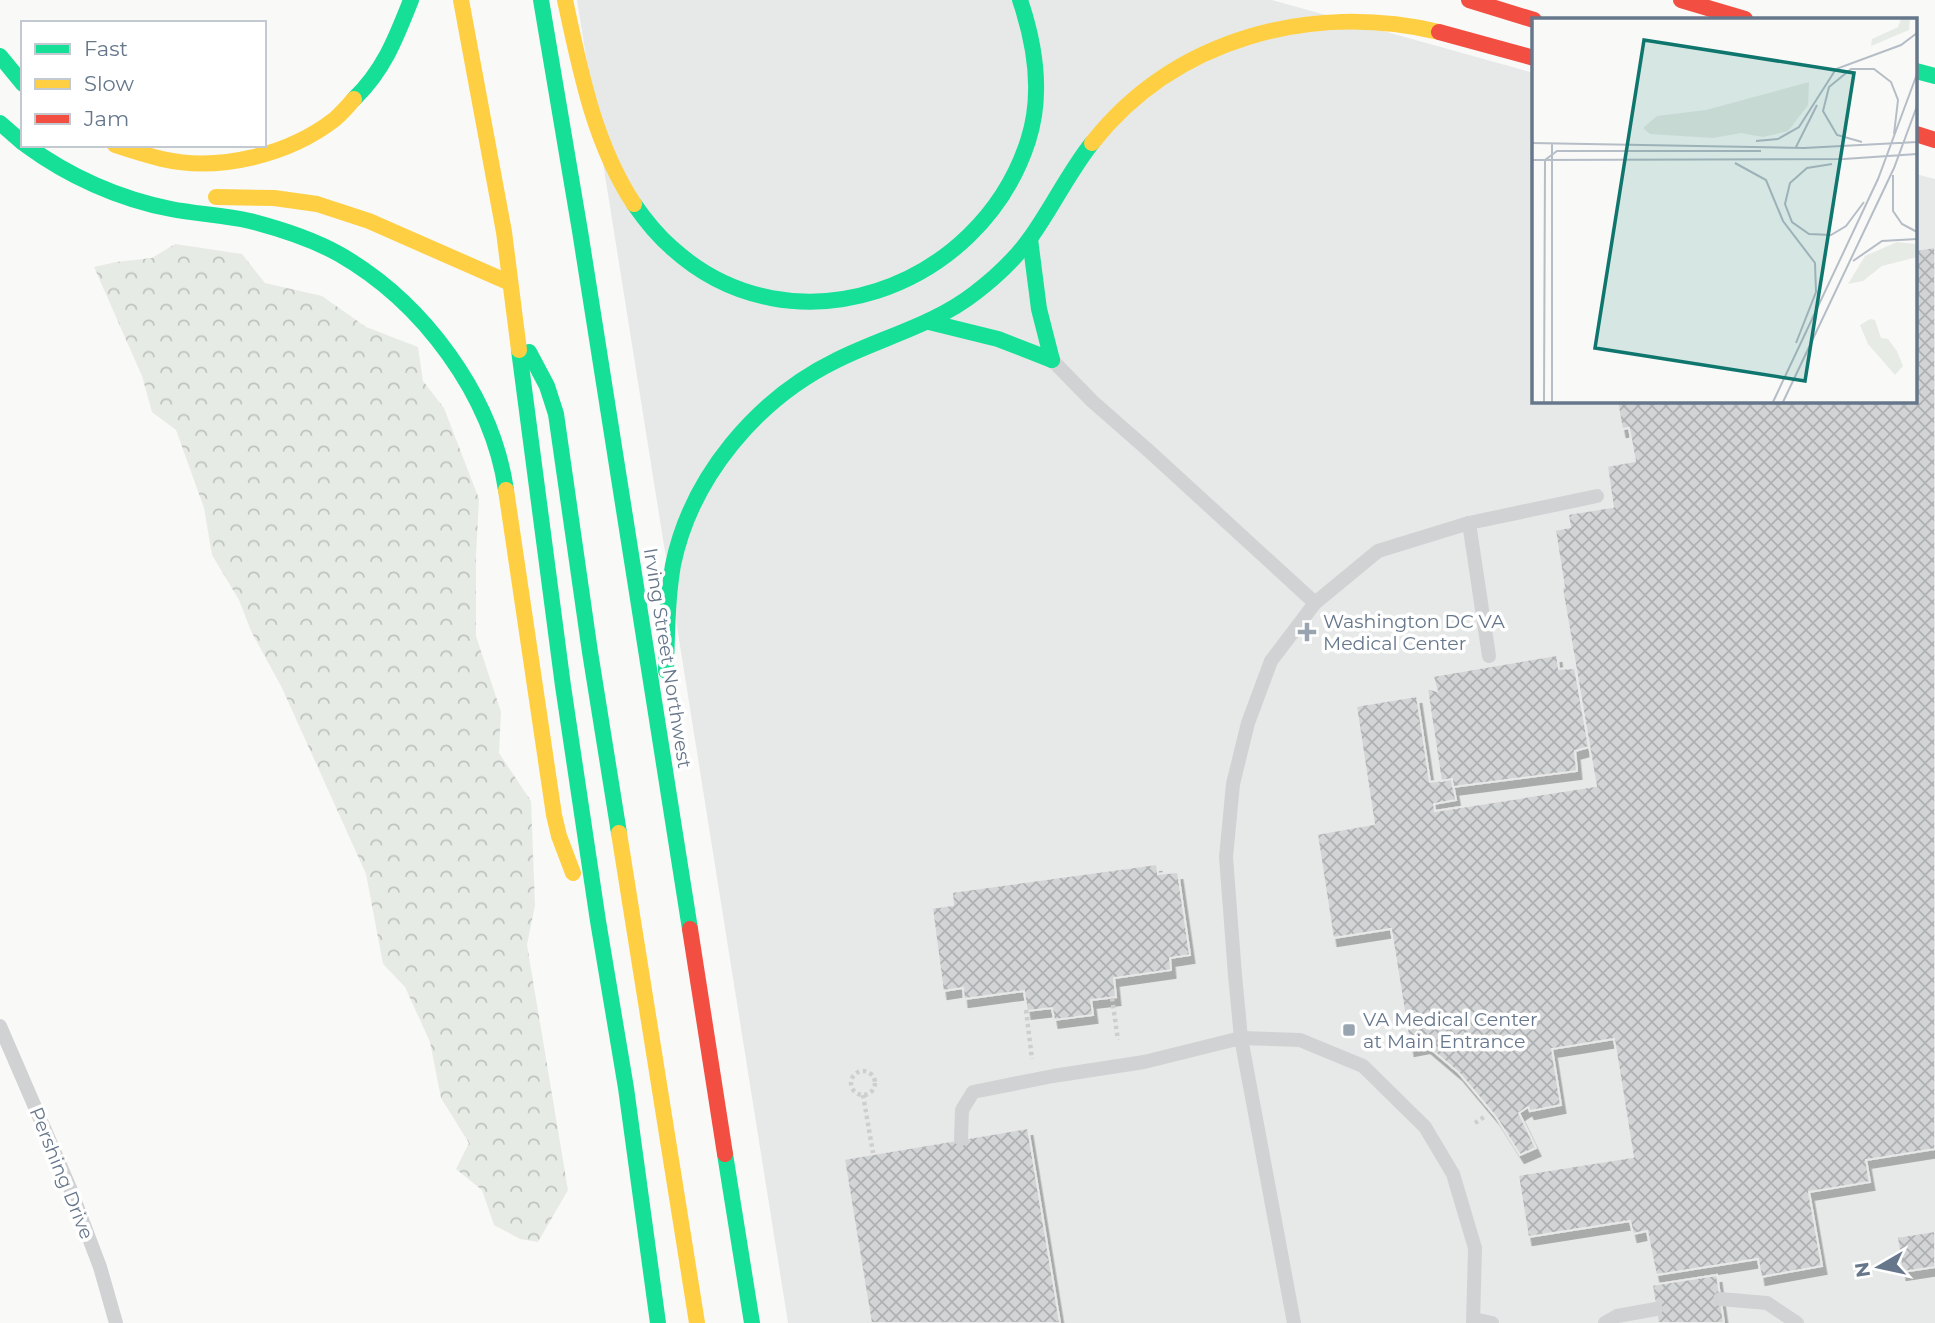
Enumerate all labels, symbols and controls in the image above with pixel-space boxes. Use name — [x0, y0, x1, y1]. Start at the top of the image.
inset map — [1532, 18, 1918, 402]
legend — [21, 21, 266, 147]
text: Fast — [84, 36, 128, 61]
text: Slow — [84, 71, 134, 96]
text: Jam — [83, 106, 129, 131]
street label: Irving Street Northwest — [639, 546, 696, 770]
place label: Washington DC VA Medical Center — [1323, 610, 1505, 655]
marker: Washington DC VA Medical Center — [1297, 622, 1317, 642]
place label: VA Medical Center at Main Entrance — [1363, 1008, 1538, 1053]
marker: VA Medical Center at Main Entrance — [1341, 1022, 1357, 1038]
street label: Pershing Drive — [25, 1104, 98, 1243]
north arrow — [1844, 1232, 1914, 1302]
text: N — [1850, 1260, 1875, 1279]

